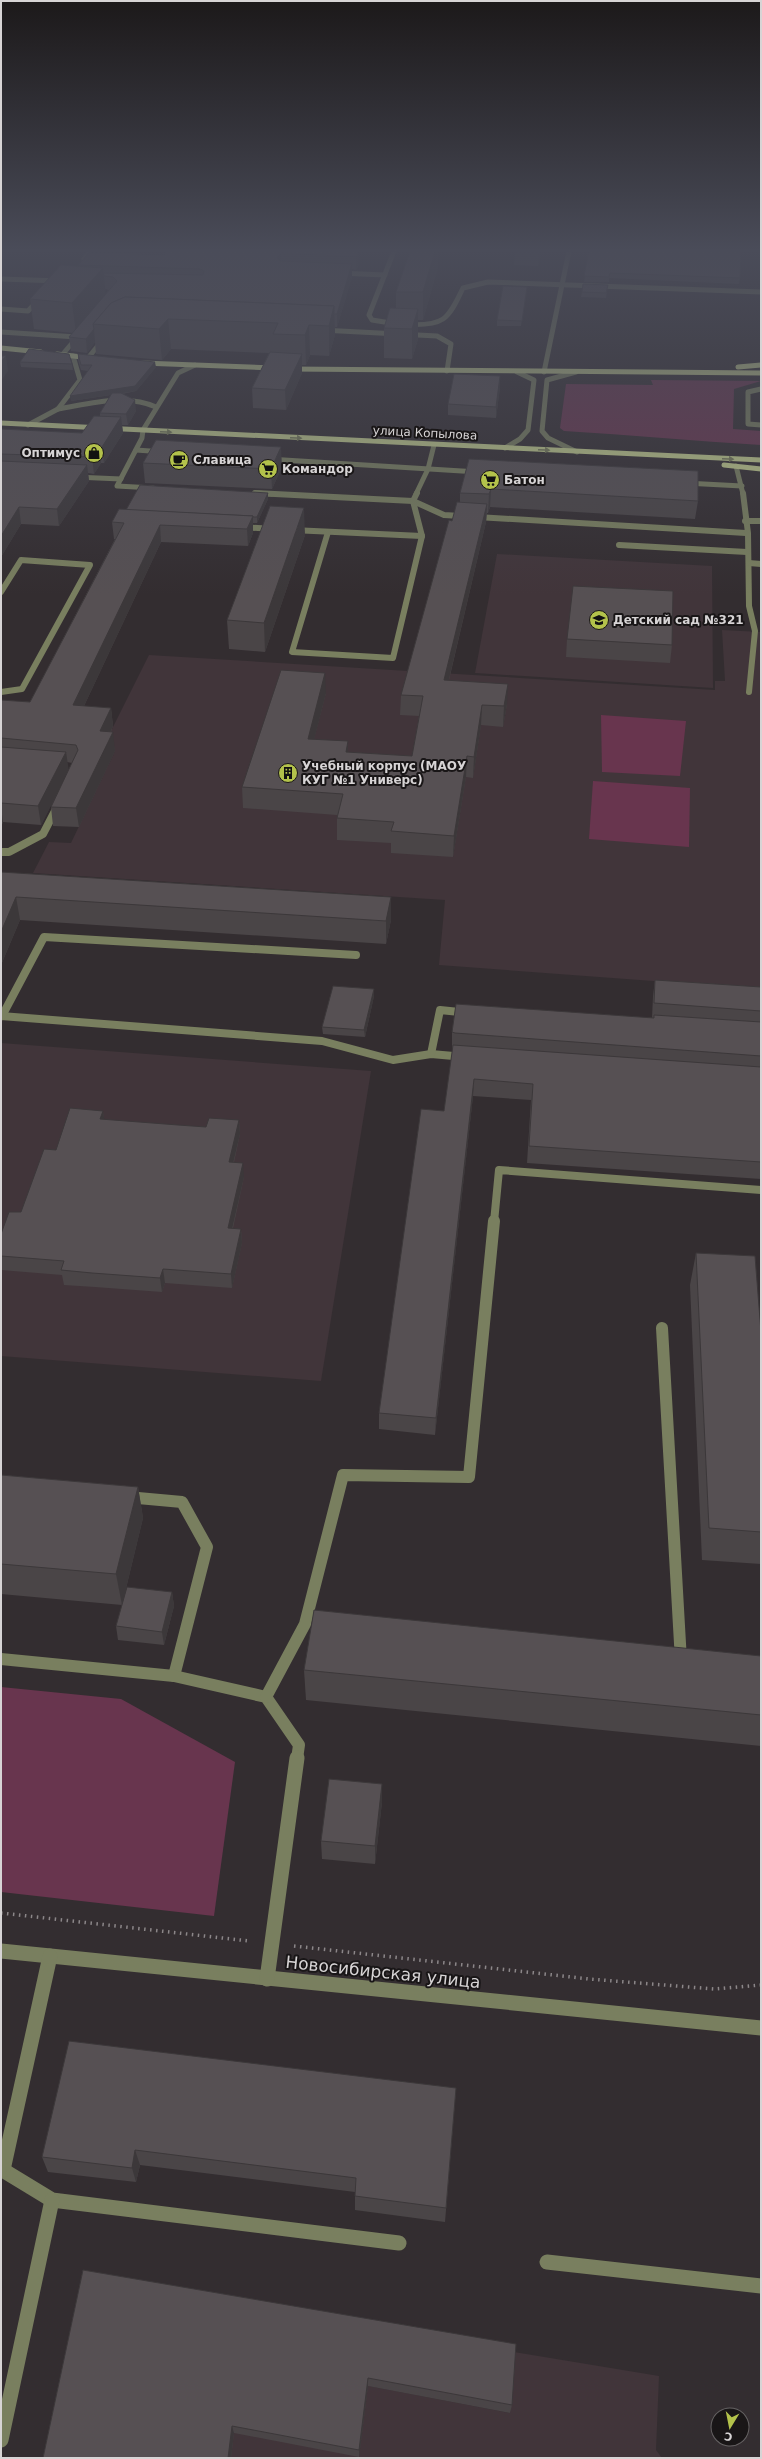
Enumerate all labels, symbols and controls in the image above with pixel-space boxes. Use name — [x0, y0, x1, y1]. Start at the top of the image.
street label: улица Копылова — [372, 423, 478, 443]
one-way arrow — [160, 428, 172, 435]
one-way arrow — [290, 435, 302, 442]
shop icon: Оптимус — [83, 442, 105, 464]
place label: Оптимус — [21, 446, 80, 460]
one-way arrow — [538, 447, 550, 454]
cafe icon: Славица — [168, 449, 190, 471]
place label: Славица — [193, 453, 252, 467]
one-way arrow — [722, 455, 734, 462]
supermarket icon: Командор — [257, 458, 279, 480]
place label: Командор — [282, 462, 353, 476]
supermarket icon: Батон — [479, 469, 501, 491]
place label: Батон — [504, 473, 545, 487]
school or university icon: Детский сад №321 — [588, 609, 610, 631]
place label: Детский сад №321 — [613, 613, 744, 627]
place label: Учебный корпус (МАОУ КУГ №1 Универс) — [302, 759, 466, 787]
building icon: Учебный корпус (МАОУ КУГ №1 Универс) — [277, 762, 299, 784]
street label: Новосибирская улица — [285, 1952, 481, 1992]
north arrow — [710, 2407, 750, 2447]
text: С — [723, 2429, 733, 2443]

